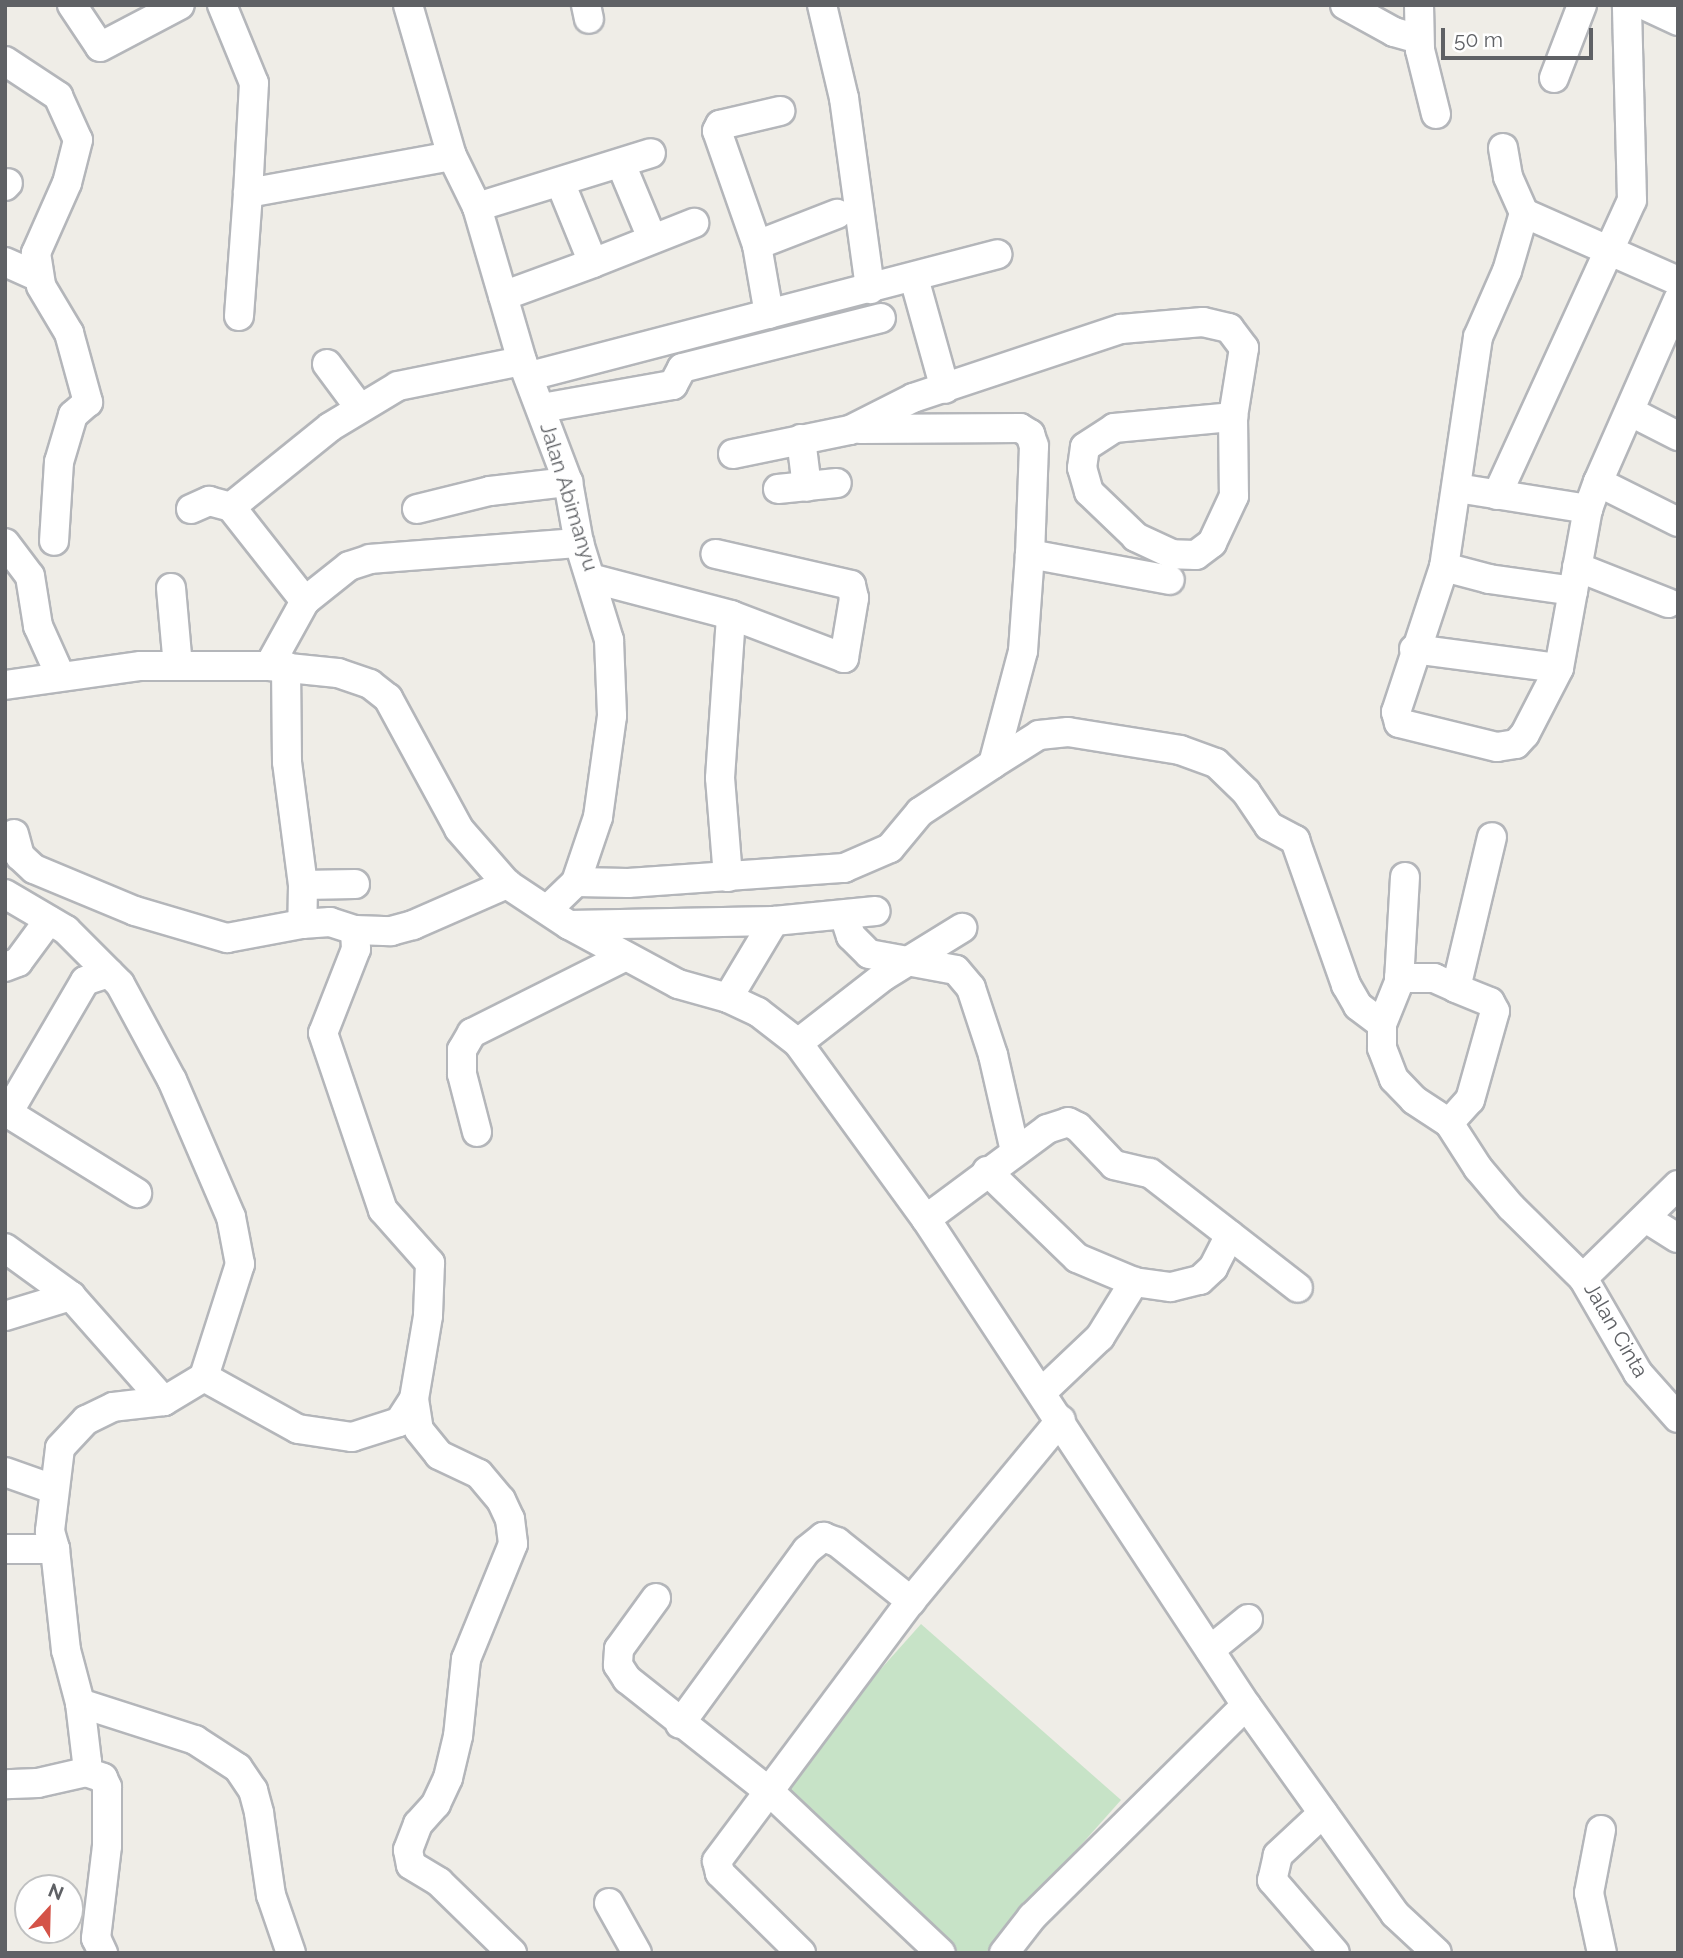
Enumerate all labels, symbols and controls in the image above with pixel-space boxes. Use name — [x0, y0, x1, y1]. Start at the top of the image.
scale bar — [1445, 14, 1597, 58]
text: 50 m — [1454, 27, 1503, 52]
street label: Jalan Abimanyu — [534, 419, 604, 575]
street label: Jalan Cinta — [1579, 1278, 1653, 1382]
north arrow — [14, 1874, 84, 1944]
text: N — [45, 1878, 67, 1904]

